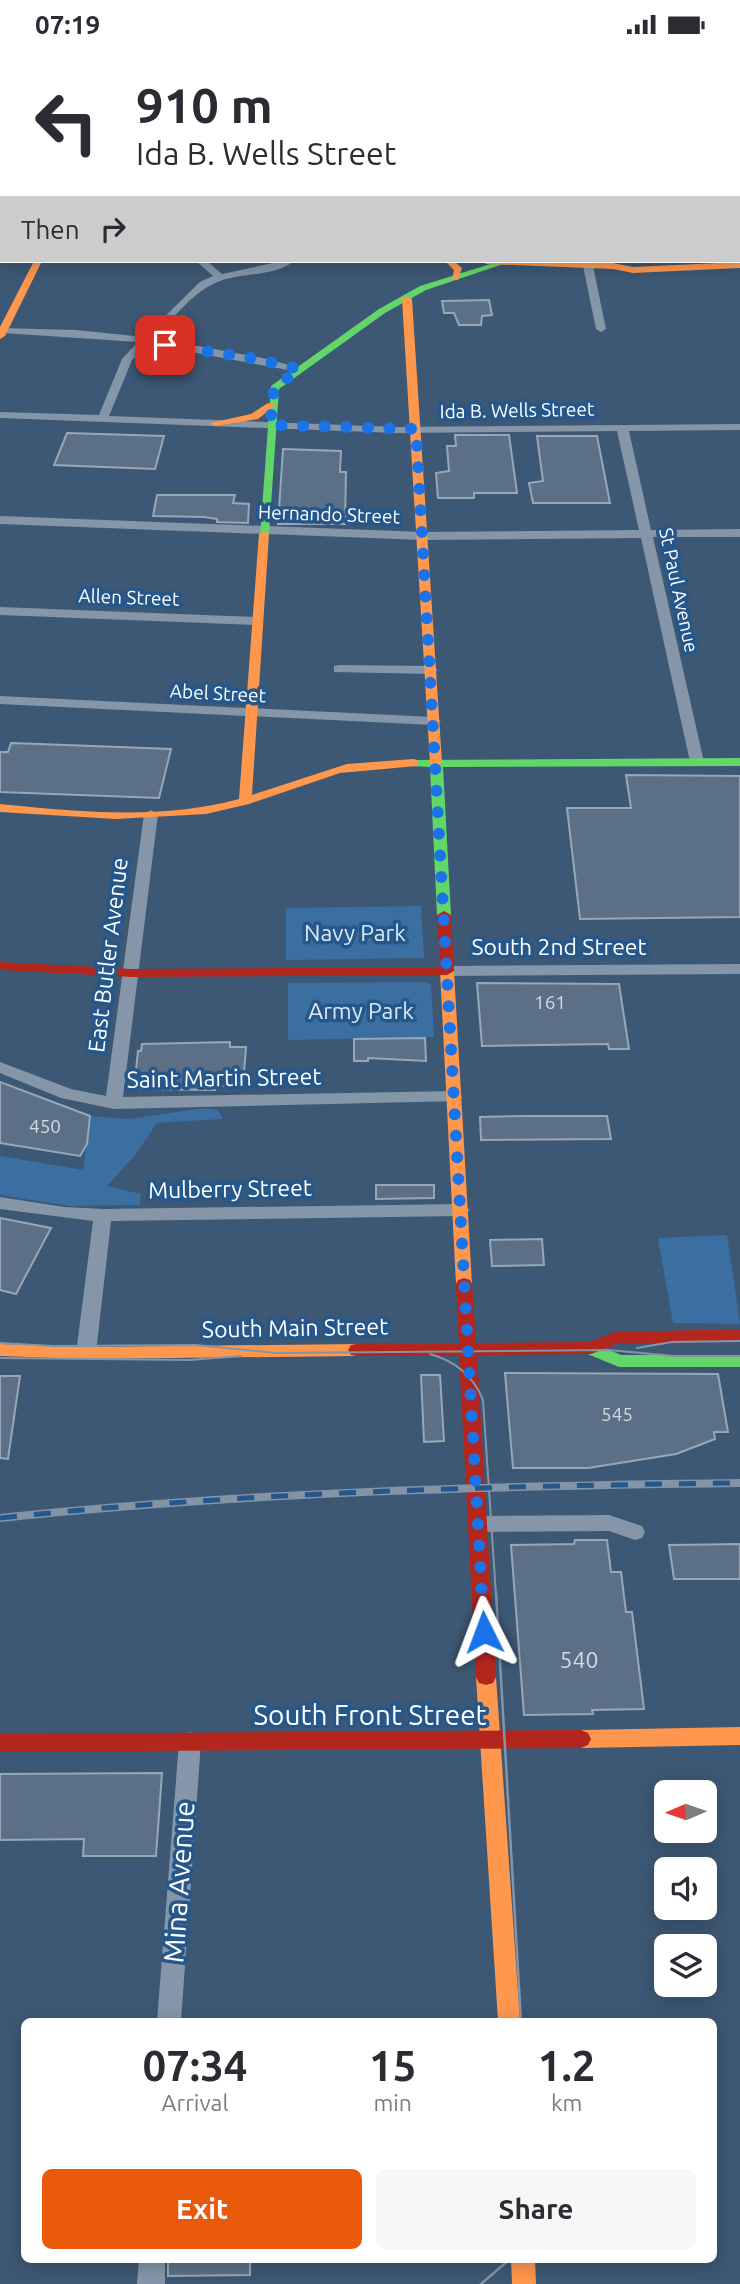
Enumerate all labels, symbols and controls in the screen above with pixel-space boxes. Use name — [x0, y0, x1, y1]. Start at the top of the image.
text: 07:19 — [35, 10, 100, 39]
icon: left — [21, 77, 112, 168]
text: 910 m — [136, 77, 273, 132]
text: Ida B. Wells Street — [136, 135, 396, 171]
icon: right — [94, 210, 132, 248]
text: Then — [21, 215, 80, 244]
pin — [135, 315, 195, 375]
icon: arrive — [146, 326, 184, 364]
street label: Ida B. Wells Street — [440, 398, 595, 422]
street label: Hernando Street — [258, 501, 401, 527]
street label: St Paul Avenue — [655, 526, 703, 654]
street label: Allen Street — [78, 584, 180, 610]
street label: Abel Street — [169, 679, 267, 707]
street label: East Butler Avenue — [83, 856, 132, 1054]
park label: Navy Park — [304, 920, 406, 945]
street label: South 2nd Street — [471, 934, 647, 959]
house number: 161 — [534, 991, 566, 1013]
park label: Army Park — [308, 998, 414, 1023]
street label: Saint Martin Street — [126, 1063, 322, 1092]
house number: 450 — [29, 1115, 61, 1137]
street label: Mulberry Street — [148, 1175, 312, 1202]
street label: South Main Street — [202, 1313, 388, 1342]
house number: 545 — [601, 1403, 633, 1425]
position arrow — [447, 1595, 521, 1669]
house number: 540 — [560, 1647, 598, 1672]
street label: South Front Street — [253, 1699, 487, 1730]
north arrow — [654, 1780, 718, 1843]
map controls — [654, 1780, 717, 1997]
street label: Mina Avenue — [157, 1800, 200, 1964]
button: sound — [654, 1857, 717, 1920]
button: layers — [654, 1934, 717, 1997]
text: 07:34 — [142, 2042, 248, 2089]
text: 15 — [369, 2042, 416, 2089]
text: 1.2 — [538, 2042, 596, 2089]
text: Arrival — [161, 2090, 228, 2115]
text: min — [373, 2090, 412, 2115]
text: km — [551, 2090, 582, 2115]
button: Exit — [42, 2169, 362, 2249]
button: Share — [376, 2169, 696, 2249]

